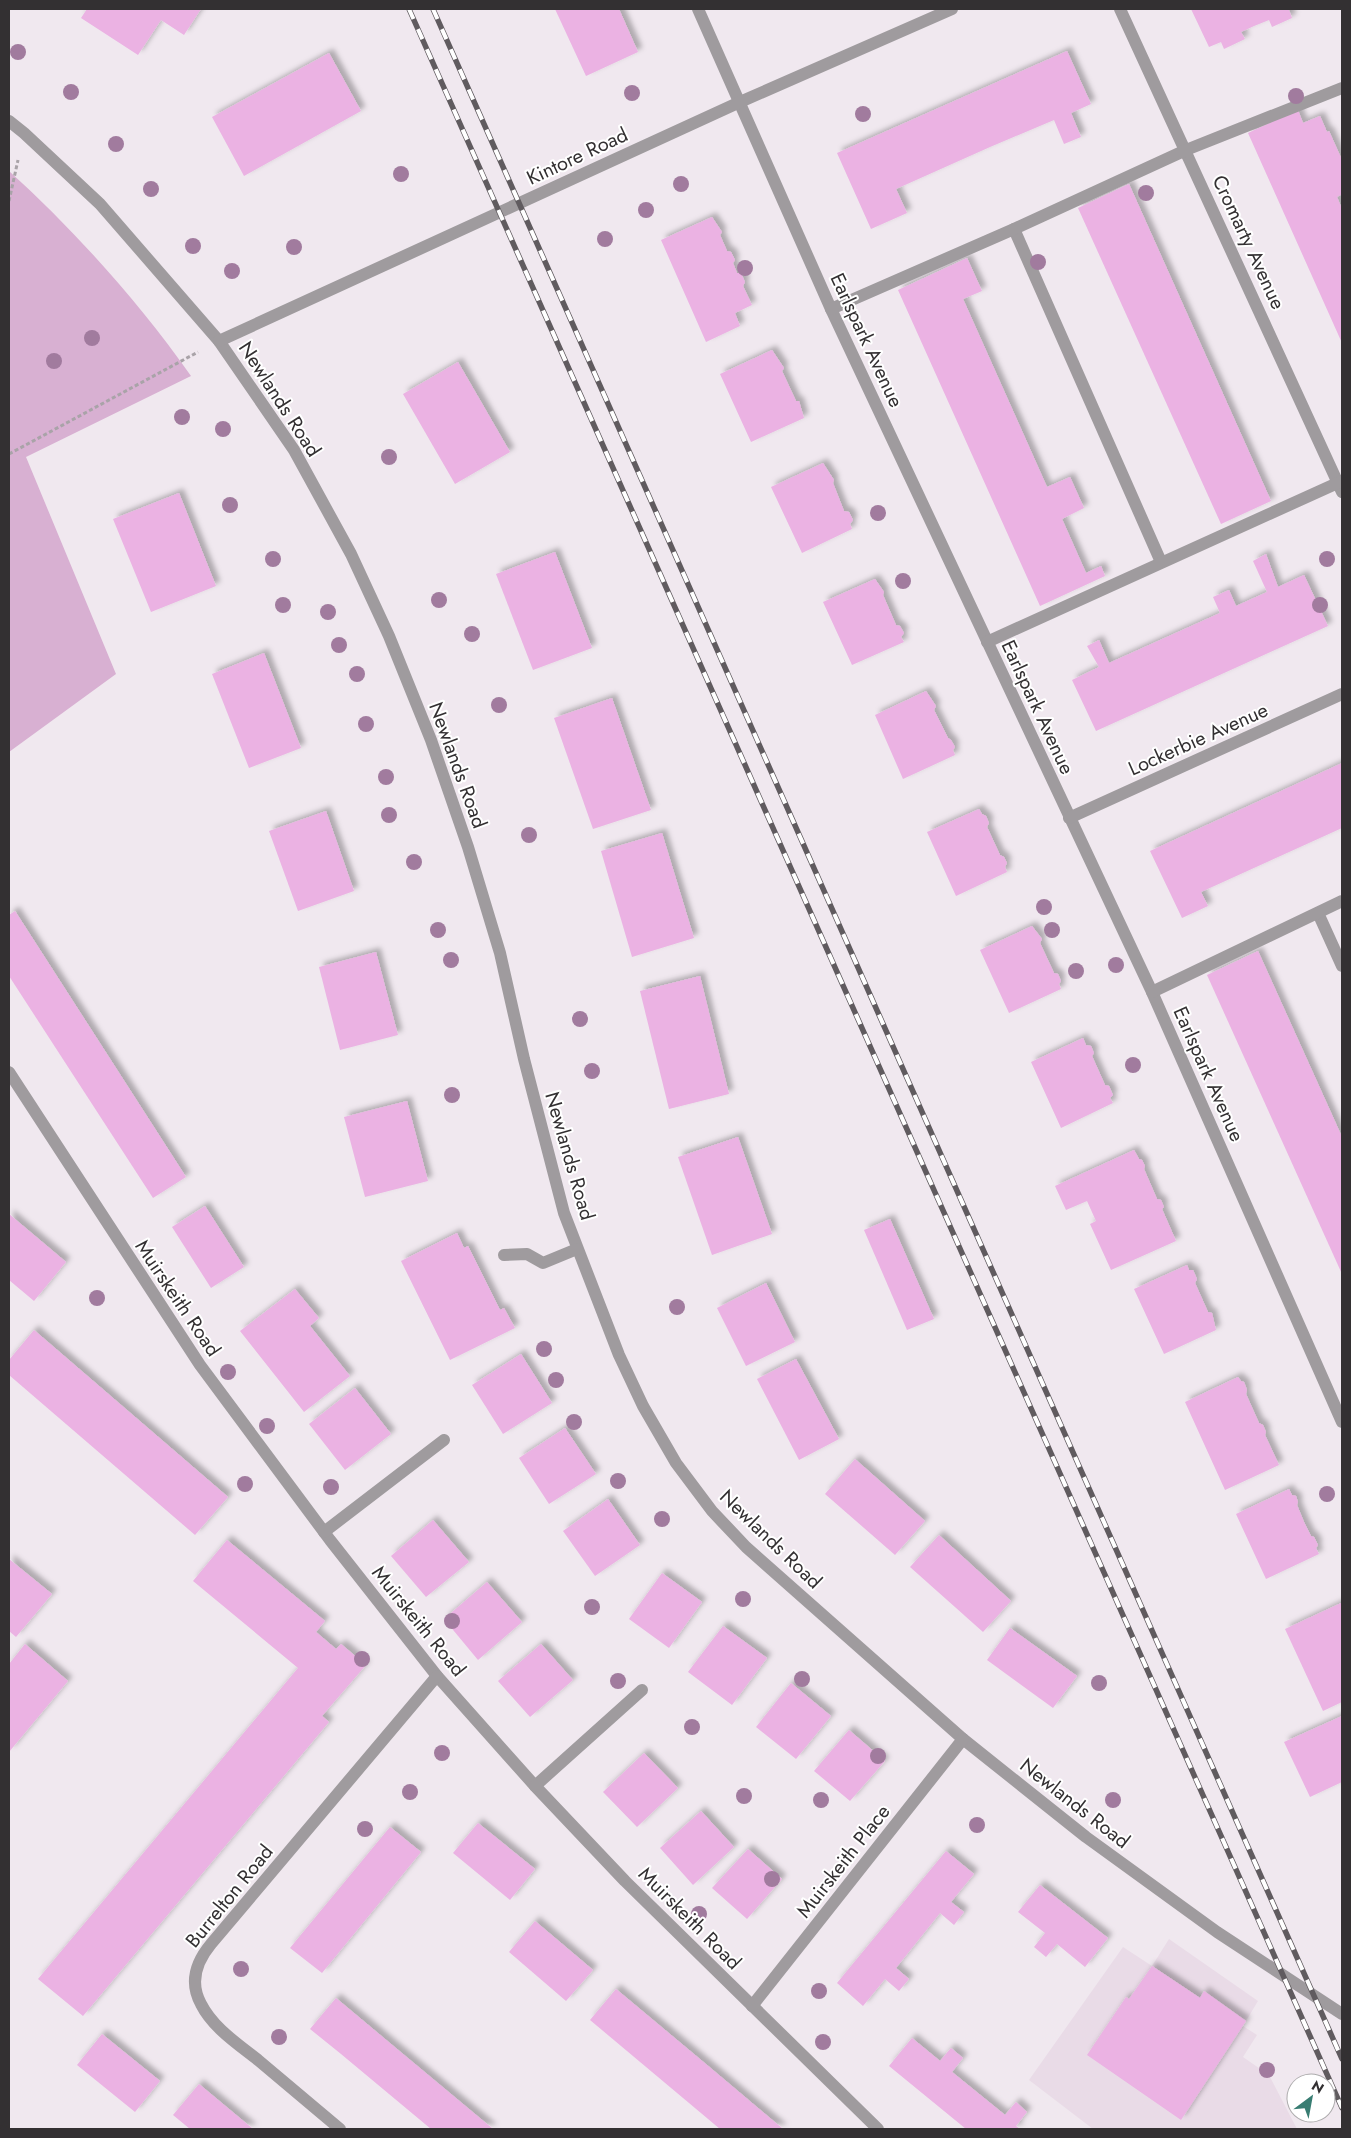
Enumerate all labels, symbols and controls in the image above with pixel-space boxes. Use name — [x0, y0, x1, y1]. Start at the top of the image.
street label: Kintore Road — [522, 120, 633, 193]
street label: Cromarty Avenue — [1205, 170, 1292, 314]
street label: Earlspark Avenue — [823, 268, 910, 412]
street label: Newlands Road — [231, 336, 328, 463]
street label: Earlspark Avenue — [994, 635, 1081, 779]
street label: Lockerbie Avenue — [1124, 696, 1273, 783]
street label: Newlands Road — [421, 698, 494, 832]
street label: Earlspark Avenue — [1166, 1002, 1251, 1146]
street label: Newlands Road — [537, 1088, 602, 1224]
street label: Muirskeith Road — [128, 1234, 227, 1362]
street label: Newlands Road — [713, 1483, 828, 1596]
street label: Muirskeith Road — [365, 1560, 472, 1683]
street label: Newlands Road — [1014, 1751, 1136, 1856]
street label: Muirskeith Place — [790, 1798, 897, 1924]
street label: Burrelton Road — [179, 1838, 280, 1954]
street label: Muirskeith Road — [632, 1860, 748, 1976]
north arrow — [1286, 2073, 1336, 2123]
text: N — [1308, 2076, 1328, 2098]

